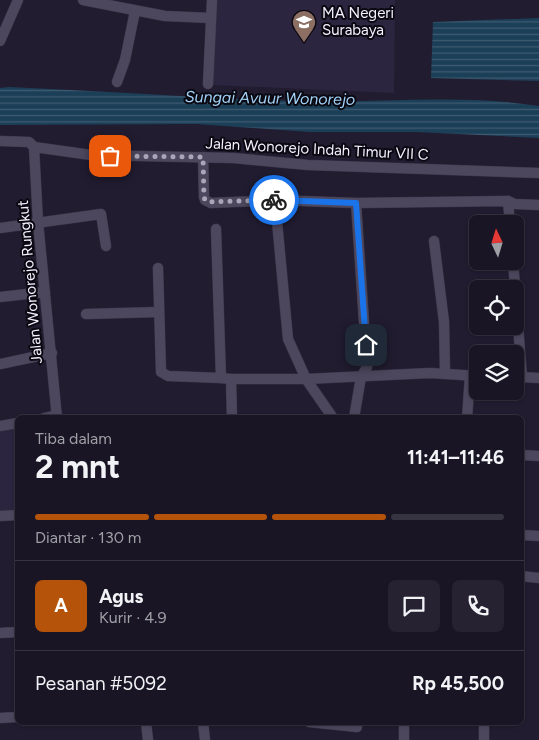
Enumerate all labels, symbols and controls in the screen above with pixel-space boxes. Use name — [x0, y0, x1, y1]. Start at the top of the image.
place label: MA Negeri Surabaya — [322, 4, 394, 39]
school or university icon: MA Negeri Surabaya — [291, 9, 317, 43]
water label: Sungai Avuur Wonorejo — [185, 87, 355, 109]
street label: Jalan Wonorejo Indah Timur VII C — [205, 134, 429, 164]
pin — [89, 135, 131, 177]
icon: bag — [96, 142, 124, 170]
courier — [249, 175, 299, 225]
icon: bike — [260, 186, 288, 214]
street label: Jalan Wonorejo Rungkut — [14, 199, 46, 364]
north arrow — [469, 215, 524, 270]
map controls — [469, 215, 524, 400]
button: locate — [469, 280, 524, 335]
pin — [345, 324, 387, 366]
icon: home — [352, 331, 380, 359]
button: layers — [469, 345, 524, 400]
text: Tiba dalam — [35, 429, 112, 448]
text: 11:41–11:46 — [407, 446, 504, 469]
text: 2 mnt — [35, 448, 120, 486]
text: Diantar · 130 m — [35, 528, 142, 547]
button: chat — [388, 580, 440, 632]
button: phone — [452, 580, 504, 632]
text: Agus — [99, 585, 143, 608]
text: A — [54, 594, 68, 617]
text: Kurir · 4.9 — [99, 608, 166, 627]
text: Pesanan #5092 — [35, 672, 167, 695]
text: Rp 45,500 — [412, 672, 504, 695]

